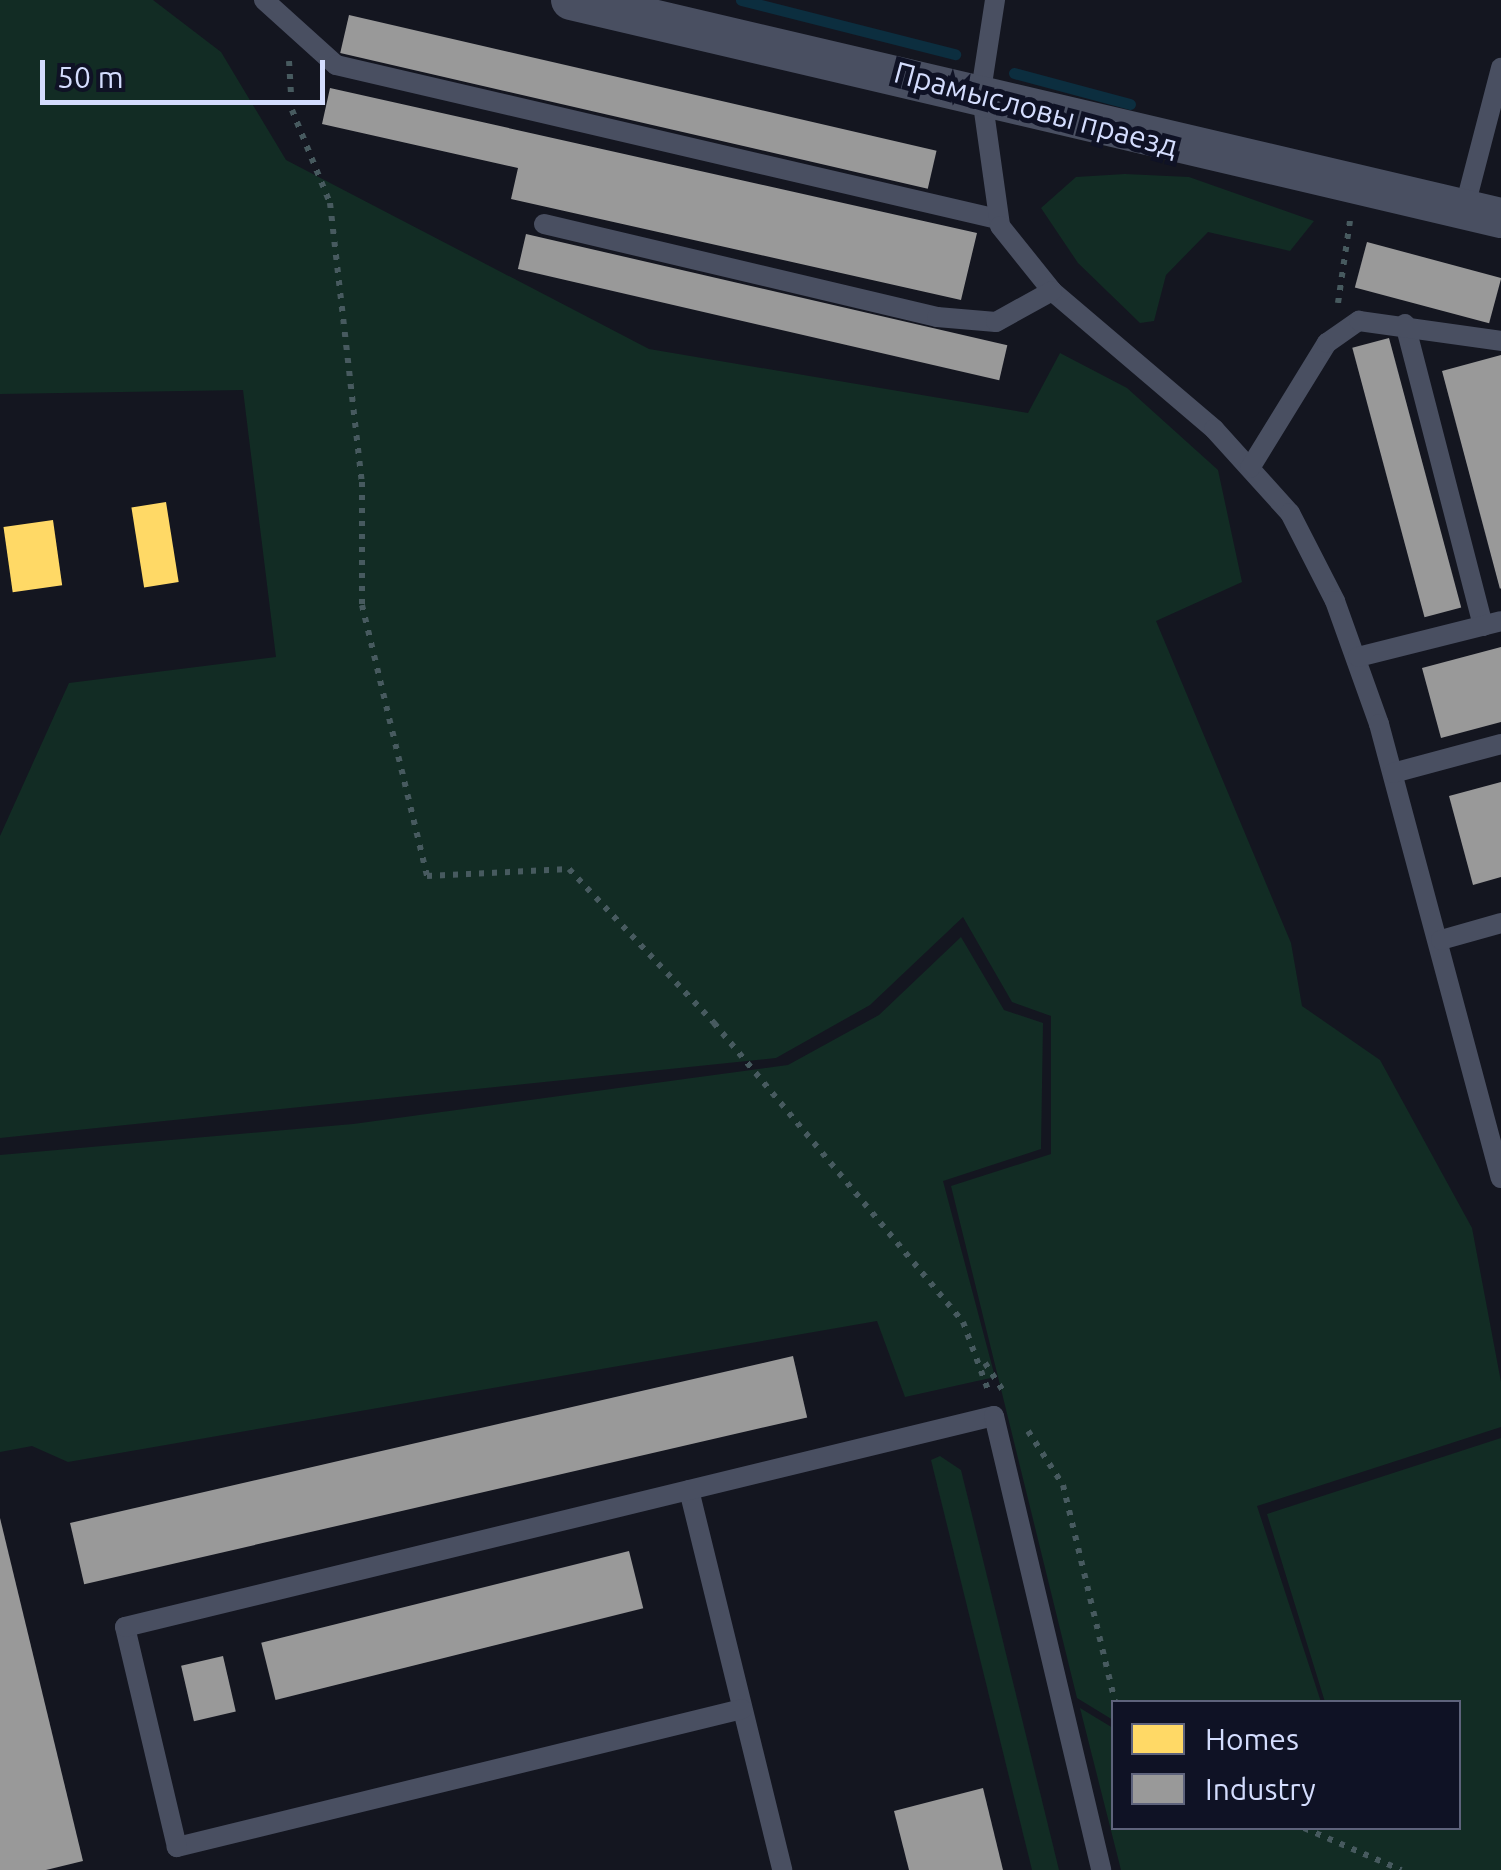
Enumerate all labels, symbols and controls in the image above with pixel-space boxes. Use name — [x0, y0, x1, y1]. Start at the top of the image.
scale bar — [45, 40, 330, 102]
street label: Прамысловы праезд — [890, 54, 1182, 164]
text: 50 m — [57, 60, 124, 94]
legend — [1111, 1700, 1461, 1830]
text: Homes — [1205, 1722, 1299, 1756]
text: Industry — [1205, 1772, 1316, 1806]

